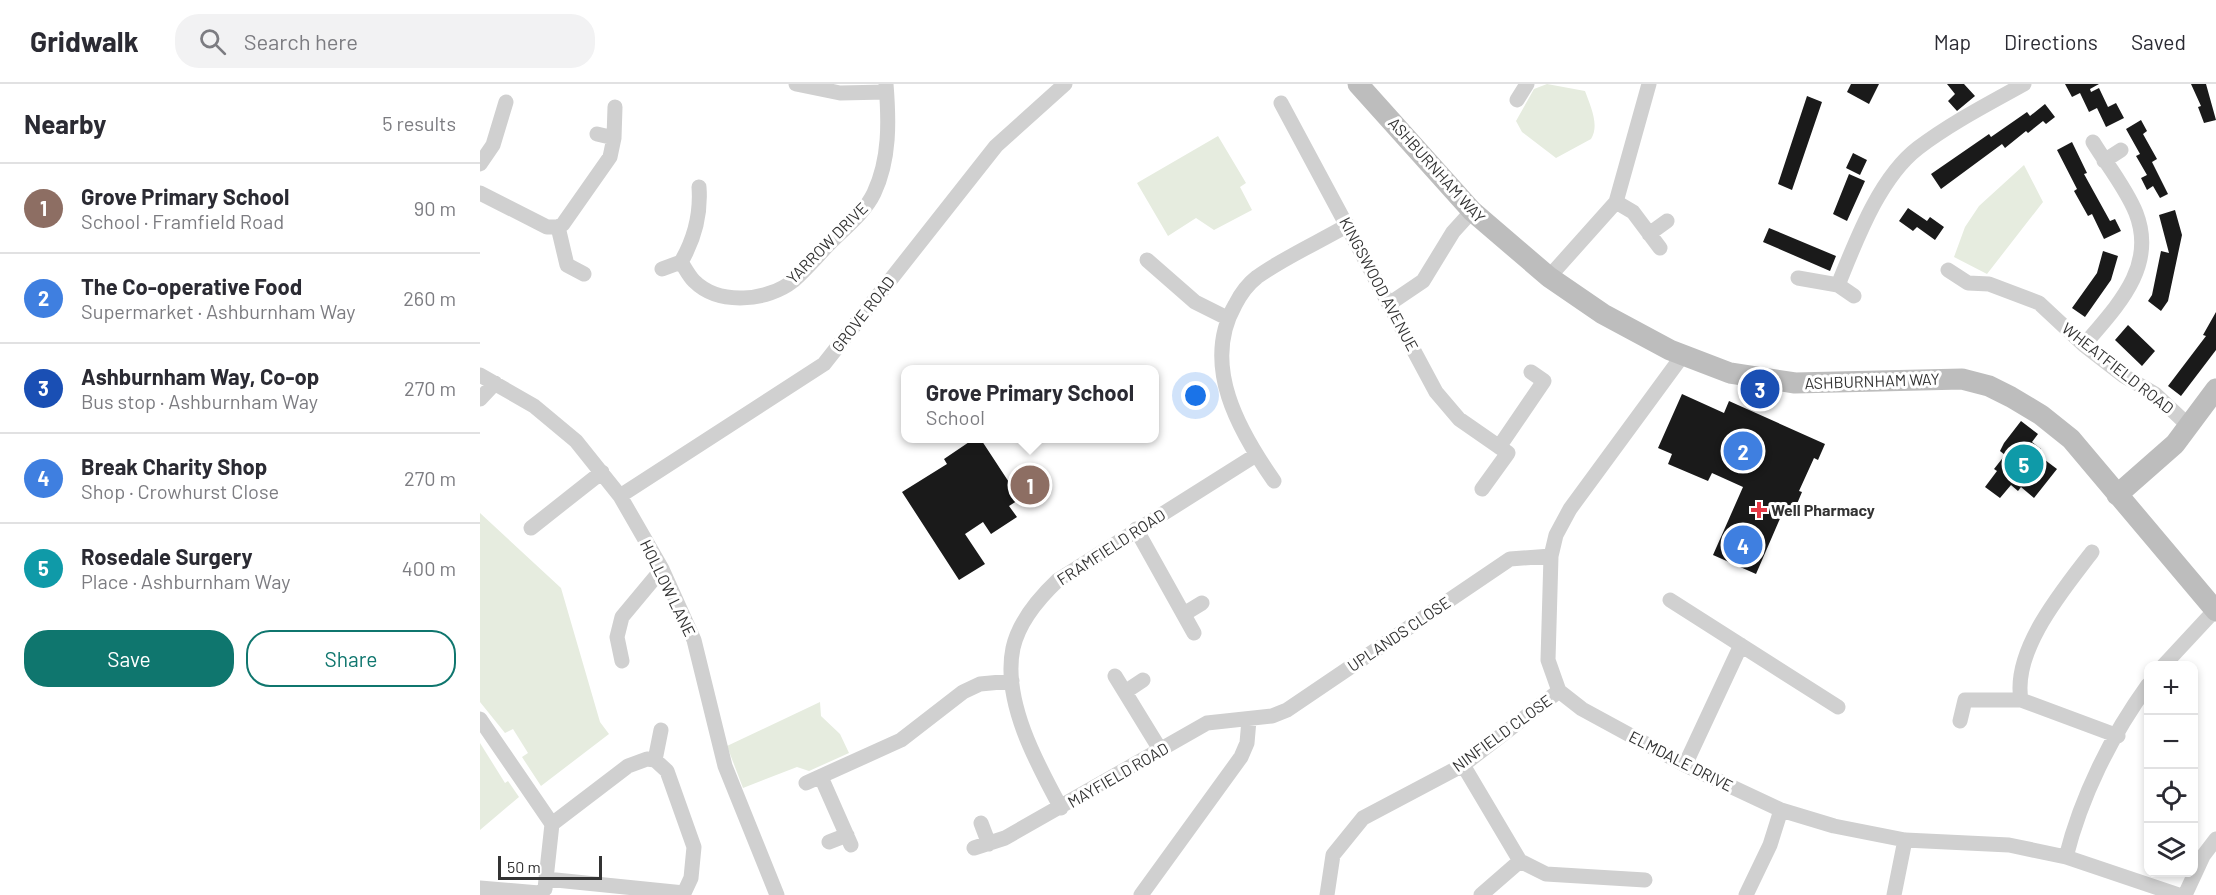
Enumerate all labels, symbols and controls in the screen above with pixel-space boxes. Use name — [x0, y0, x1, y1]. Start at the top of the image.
search box — [175, 14, 595, 68]
text: Gridwalk — [30, 24, 139, 58]
icon: search — [196, 25, 229, 58]
text: Search here — [244, 28, 358, 54]
text: Map — [1934, 29, 1971, 54]
text: Directions — [2004, 29, 2098, 54]
text: Saved — [2131, 29, 2186, 54]
text: Nearby — [24, 108, 106, 139]
text: 5 results — [382, 111, 456, 135]
street label: ASHBURNHAM WAY — [1385, 113, 1490, 226]
text: Grove Primary School — [81, 183, 289, 209]
text: 1 — [40, 196, 47, 220]
text: 90 m — [414, 196, 456, 220]
street label: YARROW DRIVE — [782, 198, 871, 287]
text: School · Framfield Road — [81, 209, 284, 233]
street label: KINGSWOOD AVENUE — [1336, 213, 1423, 354]
street label: GROVE ROAD — [827, 272, 898, 355]
text: The Co-operative Food — [81, 273, 302, 299]
text: 2 — [38, 286, 49, 310]
text: 260 m — [403, 286, 456, 310]
text: Supermarket · Ashburnham Way — [81, 299, 356, 323]
street label: WHEATFIELD ROAD — [2059, 318, 2178, 417]
text: Ashburnham Way, Co-op — [81, 363, 319, 389]
popup — [901, 365, 1159, 443]
pin: 3 — [1740, 366, 1780, 412]
street label: ASHBURNHAM WAY — [1804, 369, 1940, 392]
text: 3 — [38, 376, 49, 400]
text: 270 m — [404, 376, 456, 400]
text: Grove Primary School — [926, 379, 1134, 405]
your location — [1181, 381, 1210, 410]
text: Bus stop · Ashburnham Way — [81, 389, 318, 413]
text: School — [926, 405, 985, 429]
pin: 2 — [1724, 428, 1762, 473]
pin: 5 — [2004, 442, 2044, 487]
text: Break Charity Shop — [81, 453, 267, 479]
pin: 1 — [1010, 462, 1050, 508]
text: 4 — [37, 466, 50, 490]
text: 270 m — [404, 466, 456, 490]
text: Shop · Crowhurst Close — [81, 479, 279, 503]
place label: Well Pharmacy — [1771, 500, 1875, 519]
marker: Well Pharmacy — [1752, 503, 1766, 517]
street label: FRAMFIELD ROAD — [1053, 505, 1168, 589]
pin: 4 — [1724, 522, 1762, 568]
street label: HOLLOW LANE — [637, 536, 700, 639]
text: Rosedale Surgery — [81, 543, 253, 569]
text: 5 — [38, 556, 49, 580]
text: 400 m — [402, 556, 456, 580]
text: Place · Ashburnham Way — [81, 569, 291, 593]
street label: UPLANDS CLOSE — [1344, 592, 1454, 675]
button: Save — [24, 630, 234, 687]
button: Share — [246, 630, 456, 687]
map controls — [2144, 661, 2198, 877]
button: + — [2144, 661, 2198, 715]
street label: NINFIELD CLOSE — [1448, 690, 1555, 775]
button: − — [2144, 715, 2198, 769]
street label: ELMDALE DRIVE — [1626, 726, 1736, 795]
street label: MAYFIELD ROAD — [1064, 738, 1172, 811]
button: locate — [2144, 769, 2198, 823]
button: layers — [2144, 823, 2198, 877]
scale bar — [498, 853, 602, 880]
text: 50 m — [507, 857, 541, 876]

